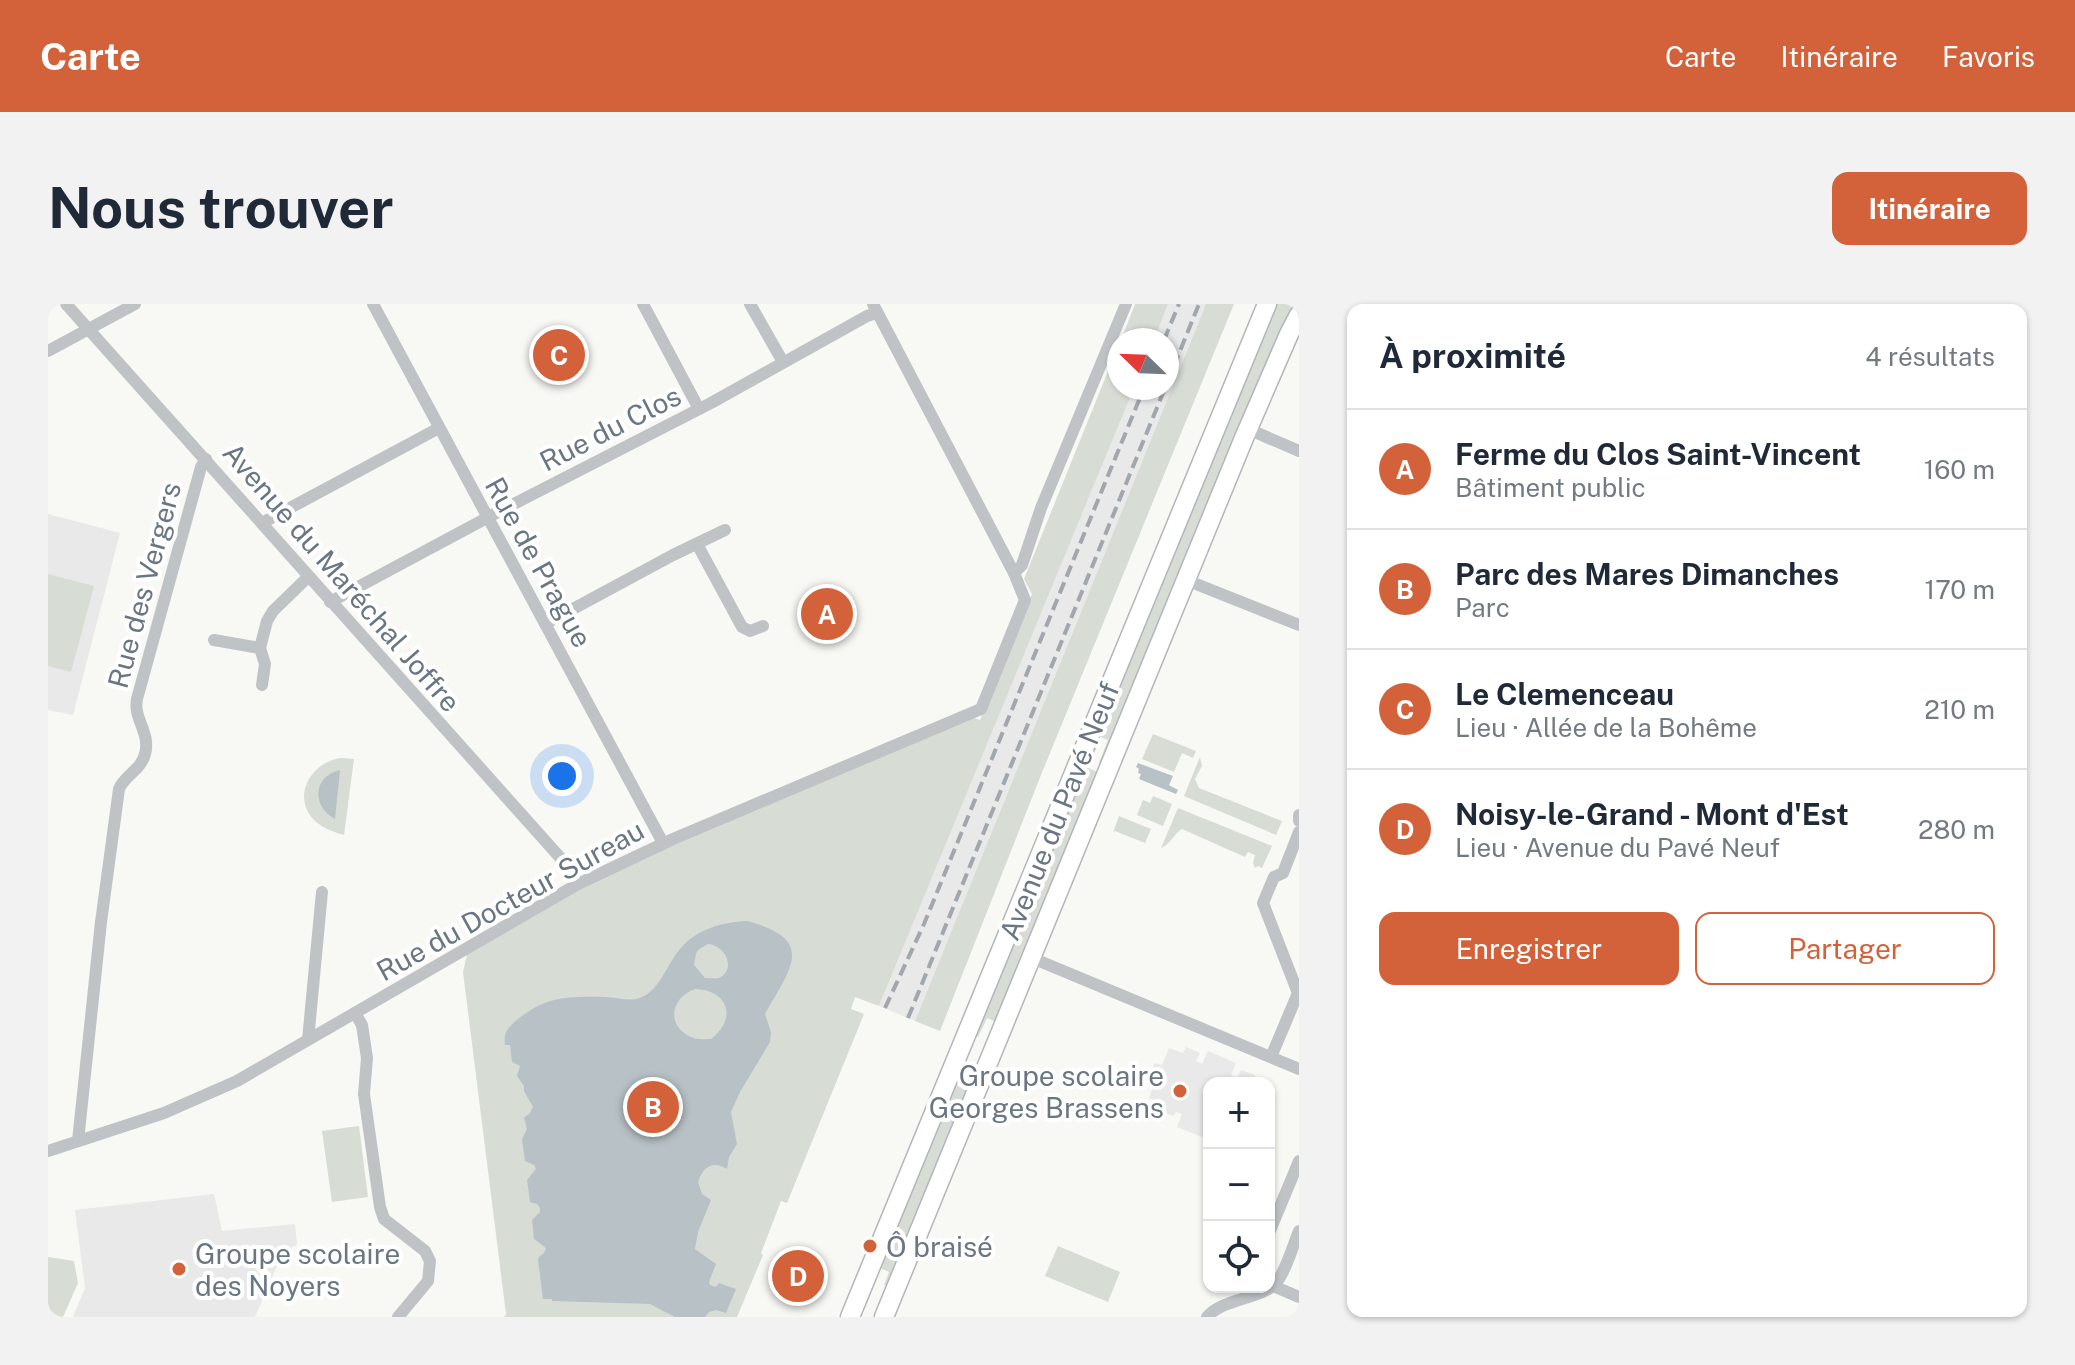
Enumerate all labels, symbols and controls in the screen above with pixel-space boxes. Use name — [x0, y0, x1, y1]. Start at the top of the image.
text: Carte — [40, 34, 141, 79]
text: Carte — [1665, 40, 1736, 73]
text: Itinéraire — [1780, 40, 1898, 73]
text: Favoris — [1942, 40, 2035, 73]
button: Itinéraire — [1832, 172, 2027, 245]
text: Nous trouver — [48, 175, 393, 241]
pin: C — [533, 325, 585, 385]
north arrow — [1107, 328, 1179, 400]
text: À proximité — [1379, 336, 1566, 376]
text: 4 résultats — [1865, 341, 1995, 372]
street label: Rue du Clos — [534, 378, 686, 478]
street label: Avenue du Maréchal Joffre — [216, 436, 468, 718]
text: Ferme du Clos Saint-Vincent — [1455, 436, 1861, 472]
text: A — [1396, 454, 1414, 485]
text: 160 m — [1924, 454, 1995, 485]
street label: Rue de Prague — [479, 471, 599, 653]
text: Bâtiment public — [1455, 472, 1646, 503]
street label: Rue des Vergers — [101, 479, 187, 691]
text: Parc des Mares Dimanches — [1455, 556, 1839, 592]
text: B — [1396, 574, 1414, 605]
text: 170 m — [1925, 574, 1995, 605]
pin: A — [801, 584, 853, 644]
text: Parc — [1455, 592, 1510, 623]
text: Le Clemenceau — [1455, 676, 1674, 712]
street label: Avenue du Pavé Neuf — [992, 677, 1126, 945]
text: C — [1396, 694, 1414, 725]
text: 210 m — [1924, 694, 1995, 725]
text: Lieu · Allée de la Bohême — [1455, 712, 1757, 743]
your location — [542, 756, 582, 796]
text: Noisy-le-Grand - Mont d'Est — [1455, 796, 1849, 832]
street label: Rue du Docteur Sureau — [371, 813, 649, 987]
text: D — [1396, 814, 1414, 845]
text: 280 m — [1918, 814, 1995, 845]
text: Lieu · Avenue du Pavé Neuf — [1455, 832, 1780, 863]
button: Enregistrer — [1379, 912, 1679, 985]
button: Partager — [1695, 912, 1995, 985]
place label: Groupe scolaire Georges Brassens — [929, 1059, 1164, 1124]
pin: B — [627, 1077, 679, 1137]
map controls — [1203, 1077, 1275, 1293]
button: + — [1203, 1077, 1275, 1149]
marker: Groupe scolaire Georges Brassens — [1171, 1082, 1189, 1100]
button: − — [1203, 1149, 1275, 1221]
button: locate — [1203, 1221, 1275, 1293]
place label: Ô braisé — [886, 1230, 993, 1263]
place label: Groupe scolaire des Noyers — [195, 1237, 400, 1302]
marker: Ô braisé — [861, 1237, 879, 1255]
pin: D — [772, 1246, 824, 1306]
marker: Groupe scolaire des Noyers — [170, 1260, 188, 1278]

